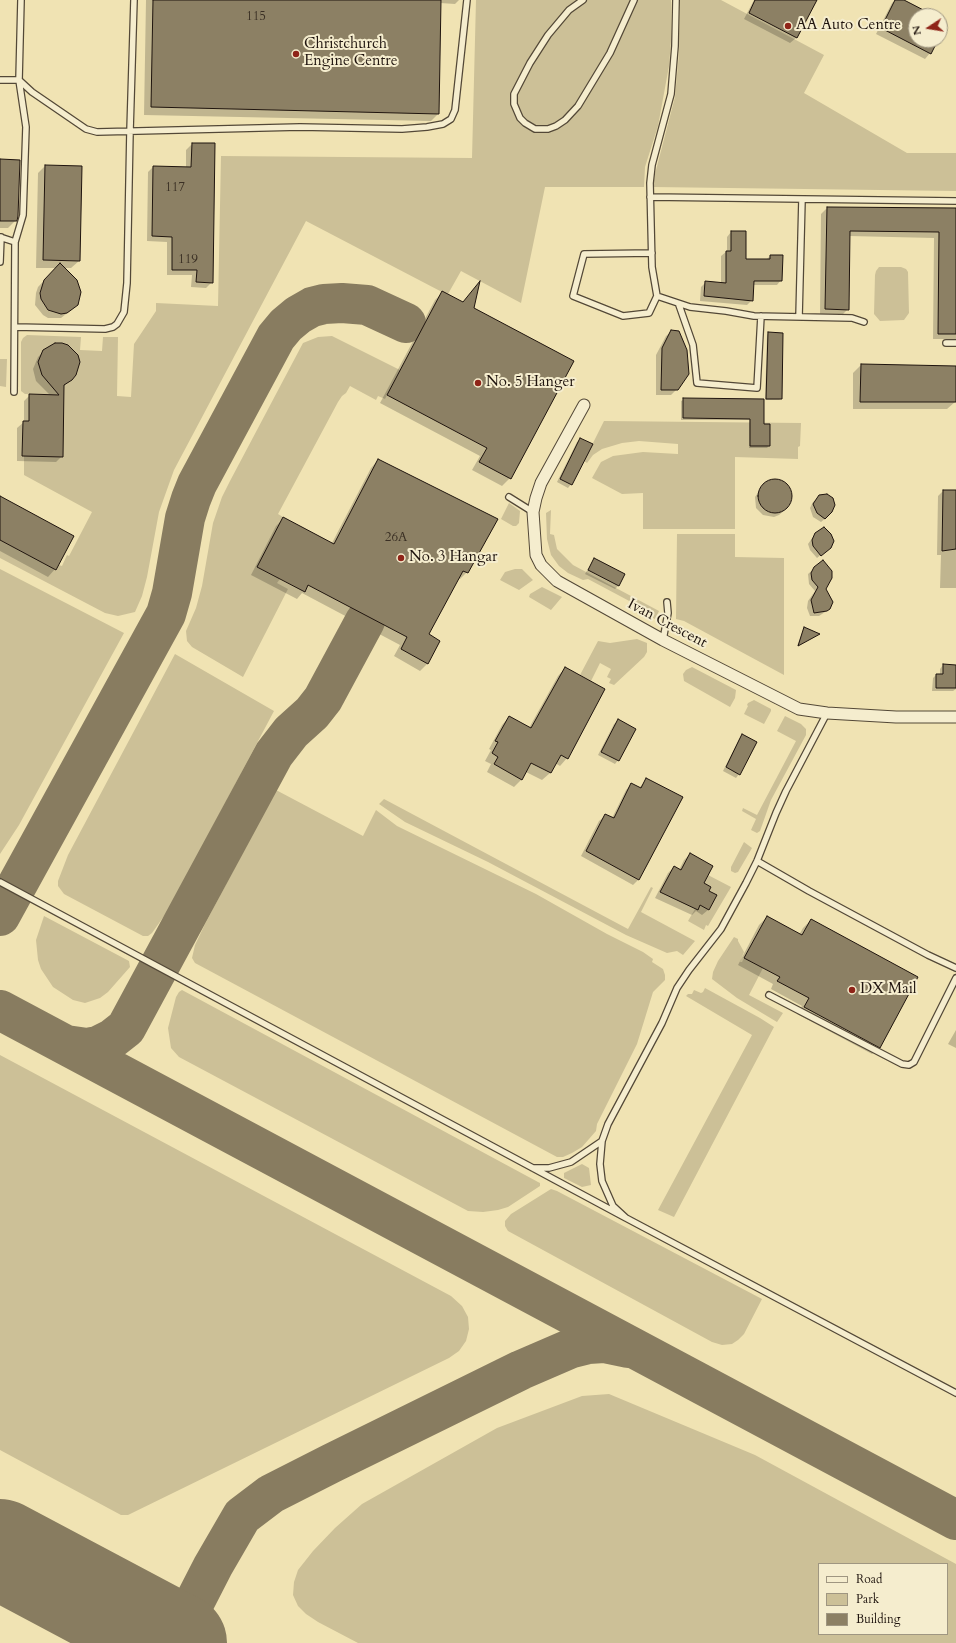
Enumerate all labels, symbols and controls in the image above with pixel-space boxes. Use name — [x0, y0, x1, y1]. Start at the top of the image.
north arrow — [908, 8, 948, 48]
house number: 115 — [246, 9, 266, 25]
place label: AA Auto Centre — [796, 17, 901, 35]
marker: AA Auto Centre — [783, 21, 793, 31]
text: N — [908, 24, 925, 37]
place label: Christchurch Engine Centre — [304, 36, 398, 71]
marker: Christchurch Engine Centre — [291, 49, 301, 59]
house number: 117 — [165, 180, 185, 196]
house number: 119 — [178, 252, 198, 268]
place label: No. 5 Hanger — [486, 374, 575, 392]
marker: No. 5 Hanger — [473, 378, 483, 388]
house number: 26A — [385, 530, 407, 546]
place label: No. 3 Hangar — [409, 549, 497, 567]
marker: No. 3 Hangar — [396, 553, 406, 563]
street label: Ivan Crescent — [624, 596, 710, 652]
place label: DX Mail — [860, 981, 917, 999]
marker: DX Mail — [847, 985, 857, 995]
legend — [818, 1563, 948, 1635]
text: Road — [856, 1571, 882, 1587]
text: Park — [856, 1591, 879, 1607]
text: Building — [856, 1611, 900, 1627]

